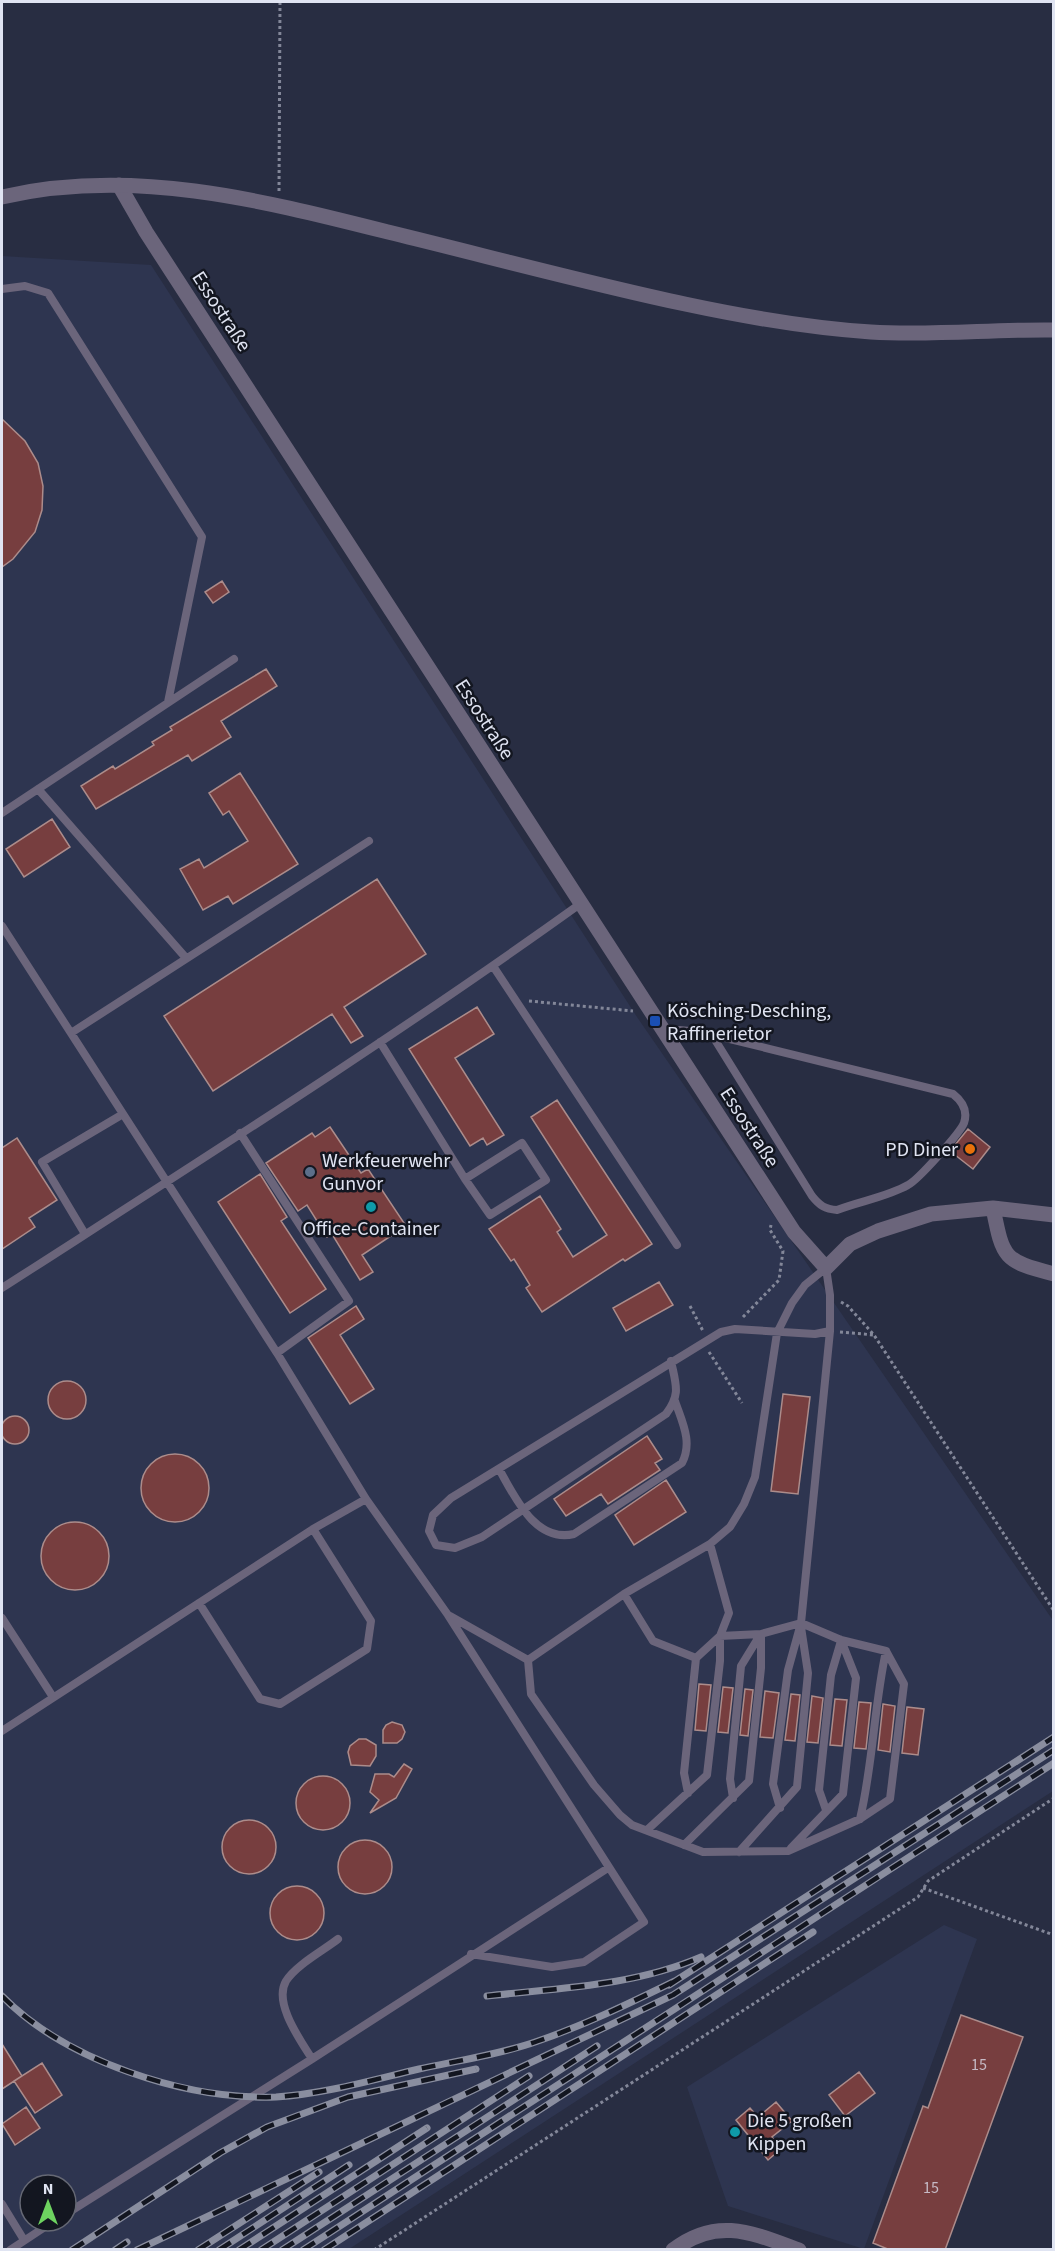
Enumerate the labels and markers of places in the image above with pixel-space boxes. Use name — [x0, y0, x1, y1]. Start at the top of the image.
place label: Kösching-Desching, Raffinerietor — [667, 997, 831, 1048]
marker: Kösching-Desching, Raffinerietor — [648, 1014, 662, 1028]
place label: PD Diner — [885, 1136, 958, 1164]
marker: PD Diner — [963, 1142, 977, 1156]
place label: Werkfeuerwehr Gunvor — [322, 1147, 450, 1198]
marker: Werkfeuerwehr Gunvor — [303, 1165, 317, 1179]
marker: Office-Container — [364, 1200, 378, 1214]
place label: Office-Container — [302, 1215, 440, 1243]
place label: Die 5 großen Kippen — [747, 2107, 852, 2158]
marker: Die 5 großen Kippen — [728, 2125, 742, 2139]

